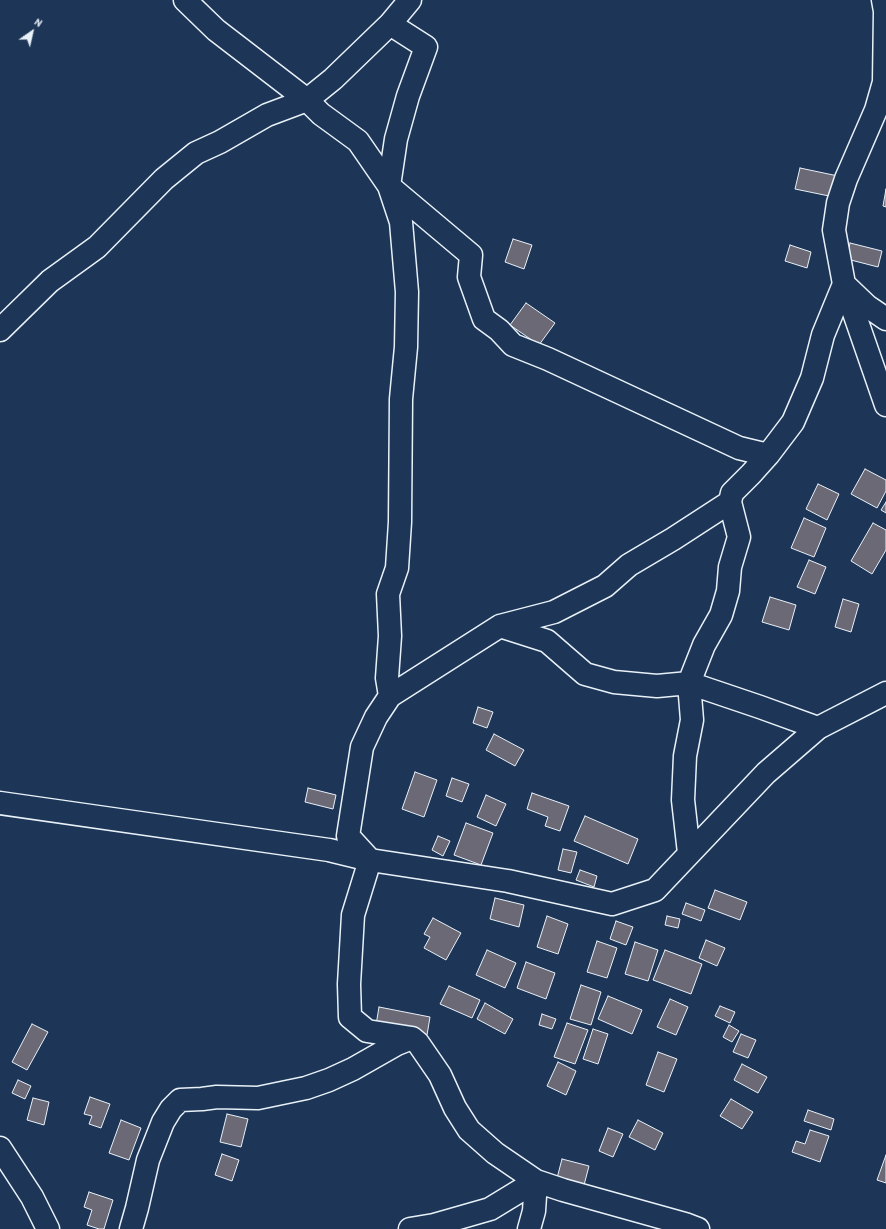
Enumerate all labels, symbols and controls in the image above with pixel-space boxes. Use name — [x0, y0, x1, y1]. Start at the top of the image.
north arrow — [12, 12, 52, 52]
text: N — [32, 15, 45, 29]

